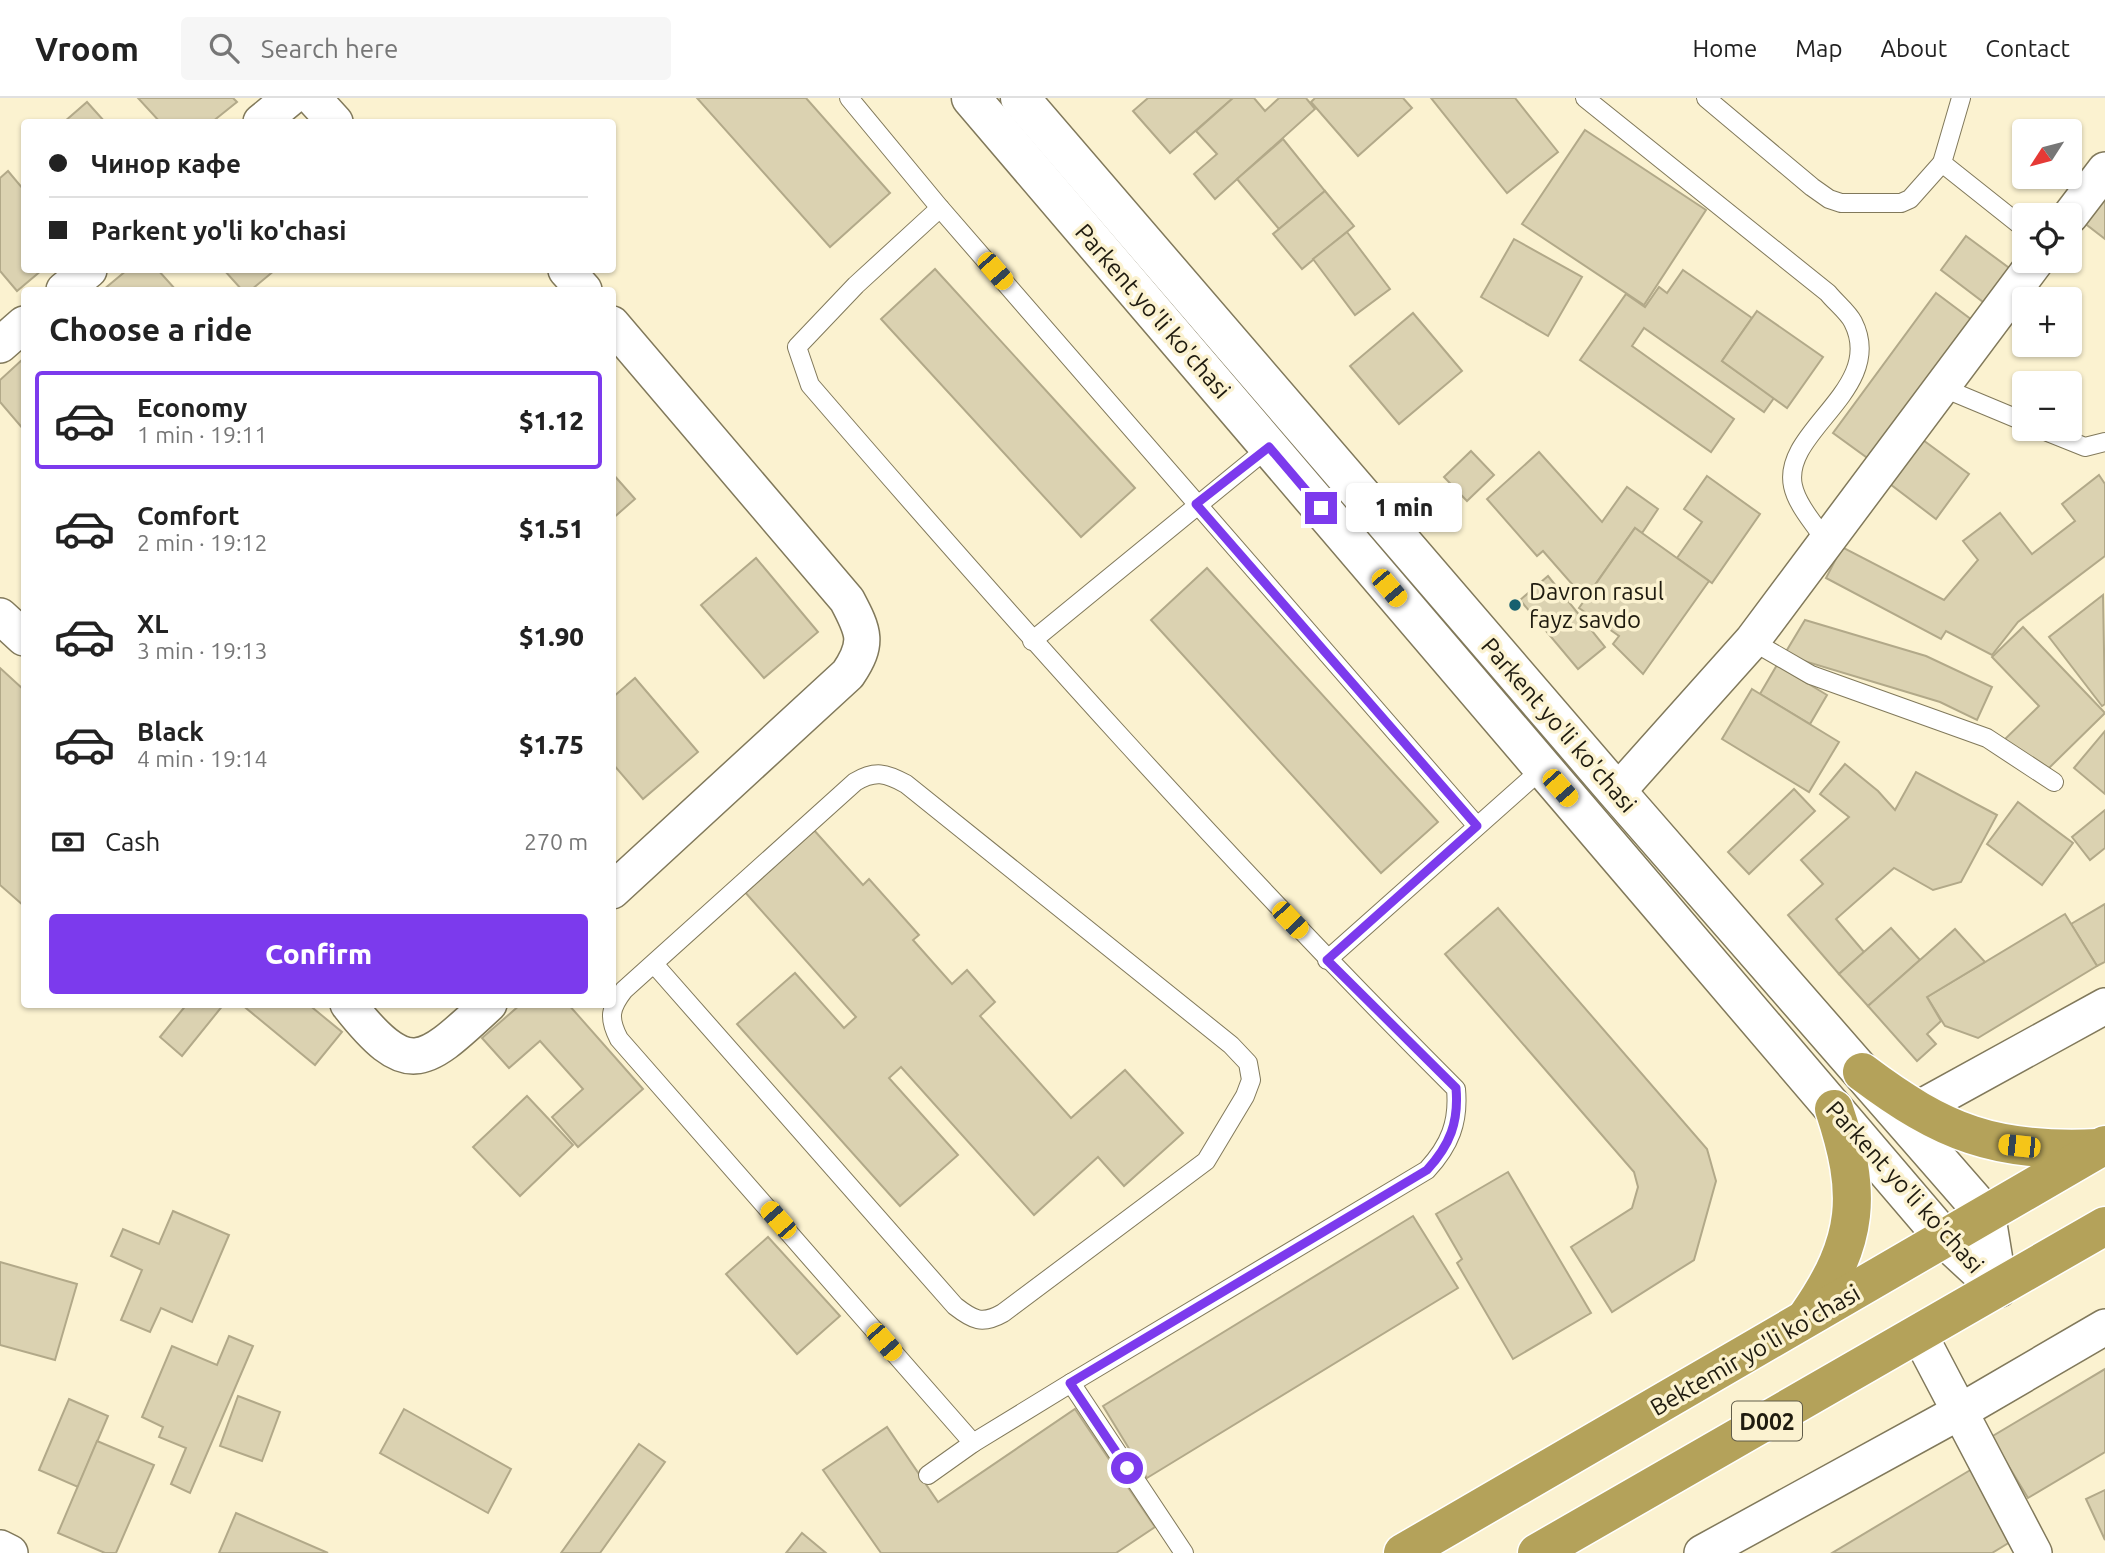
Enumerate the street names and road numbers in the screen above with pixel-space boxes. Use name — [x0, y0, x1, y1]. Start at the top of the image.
street label: Parkent yo'li ko'chasi — [1070, 218, 1236, 404]
street label: Parkent yo'li ko'chasi — [1476, 632, 1642, 818]
street label: Parkent yo'li ko'chasi — [1821, 1095, 1989, 1279]
street label: Bektemir yo'li ko'chasi — [1646, 1279, 1864, 1421]
road number: D002 — [1732, 1402, 1802, 1440]

